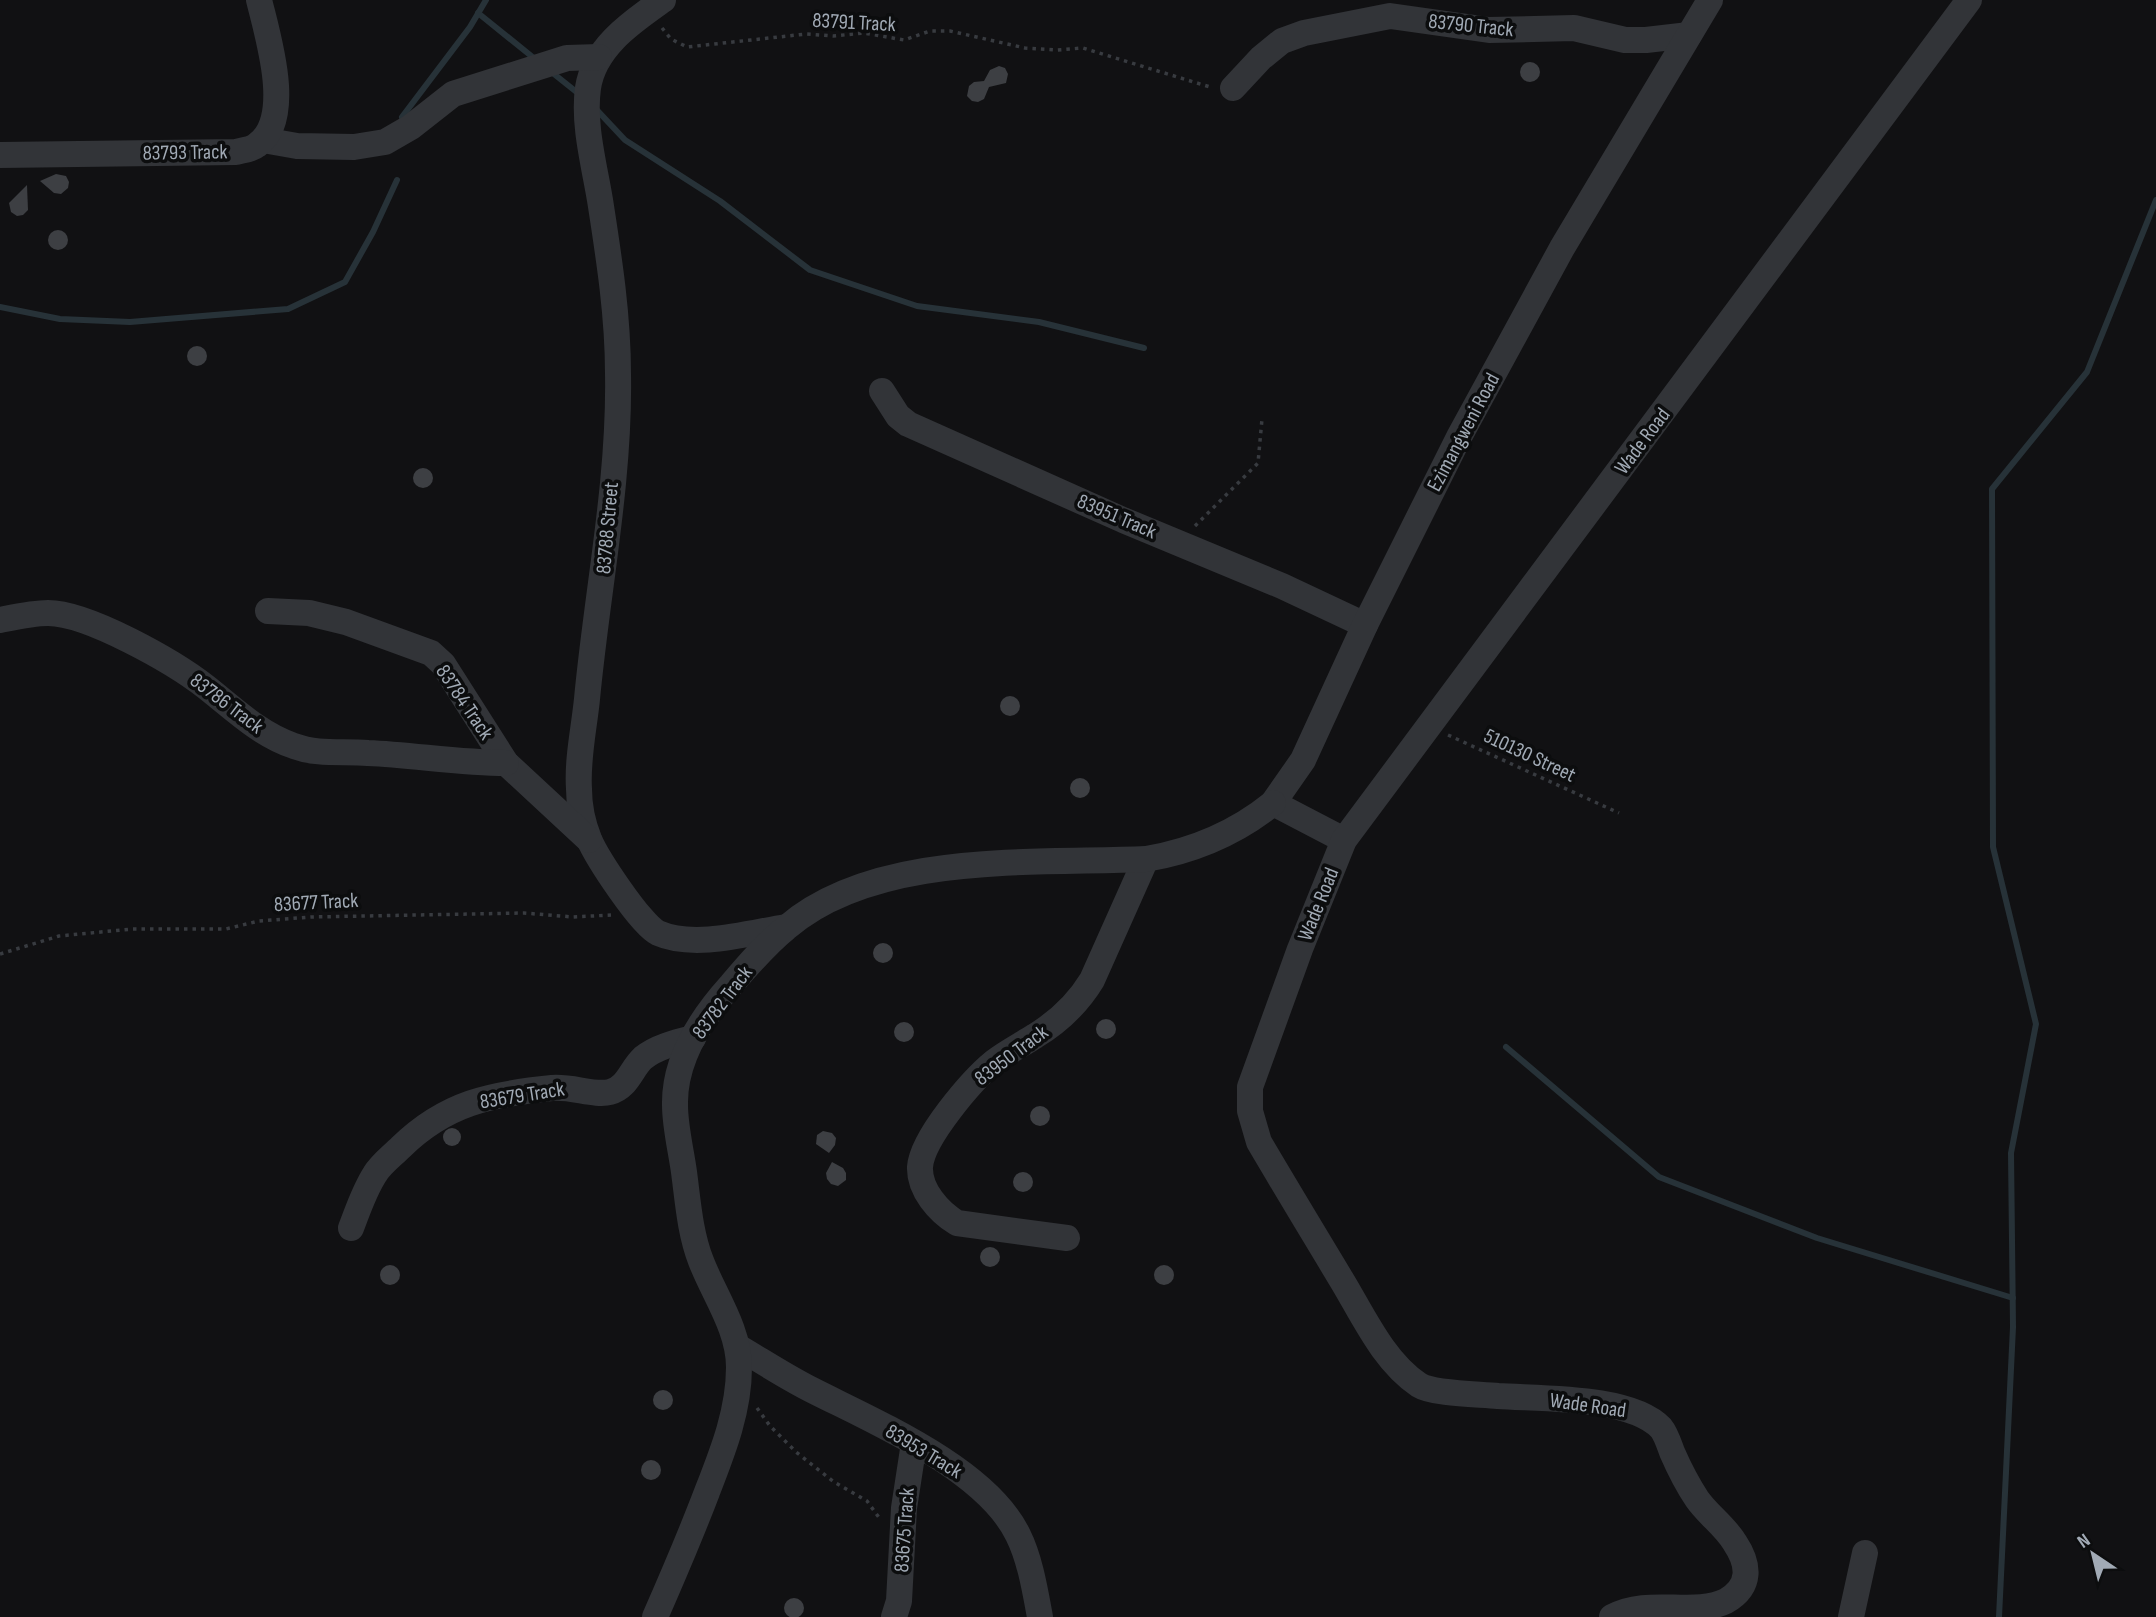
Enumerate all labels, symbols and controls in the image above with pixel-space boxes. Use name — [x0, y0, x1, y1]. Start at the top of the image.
street label: 83791 Track — [812, 8, 896, 37]
street label: 83790 Track — [1427, 9, 1515, 42]
street label: 83793 Track — [142, 139, 228, 166]
street label: Ezimangweni Road — [1422, 369, 1505, 496]
street label: Wade Road — [1609, 403, 1675, 479]
street label: 83788 Street — [591, 481, 624, 575]
street label: 83951 Track — [1073, 489, 1160, 544]
street label: 83784 Track — [430, 660, 499, 745]
street label: 83786 Track — [185, 668, 268, 739]
street label: 510130 Street — [1480, 723, 1580, 788]
street label: Wade Road — [1293, 864, 1344, 944]
street label: 83677 Track — [273, 888, 359, 917]
street label: 83782 Track — [687, 961, 758, 1044]
street label: 83950 Track — [970, 1020, 1053, 1091]
street label: 83679 Track — [478, 1076, 566, 1115]
street label: Wade Road — [1548, 1388, 1628, 1423]
street label: 83953 Track — [881, 1419, 967, 1484]
street label: 83675 Track — [889, 1487, 920, 1573]
north arrow — [2058, 1519, 2128, 1589]
text: N — [2073, 1529, 2095, 1554]

